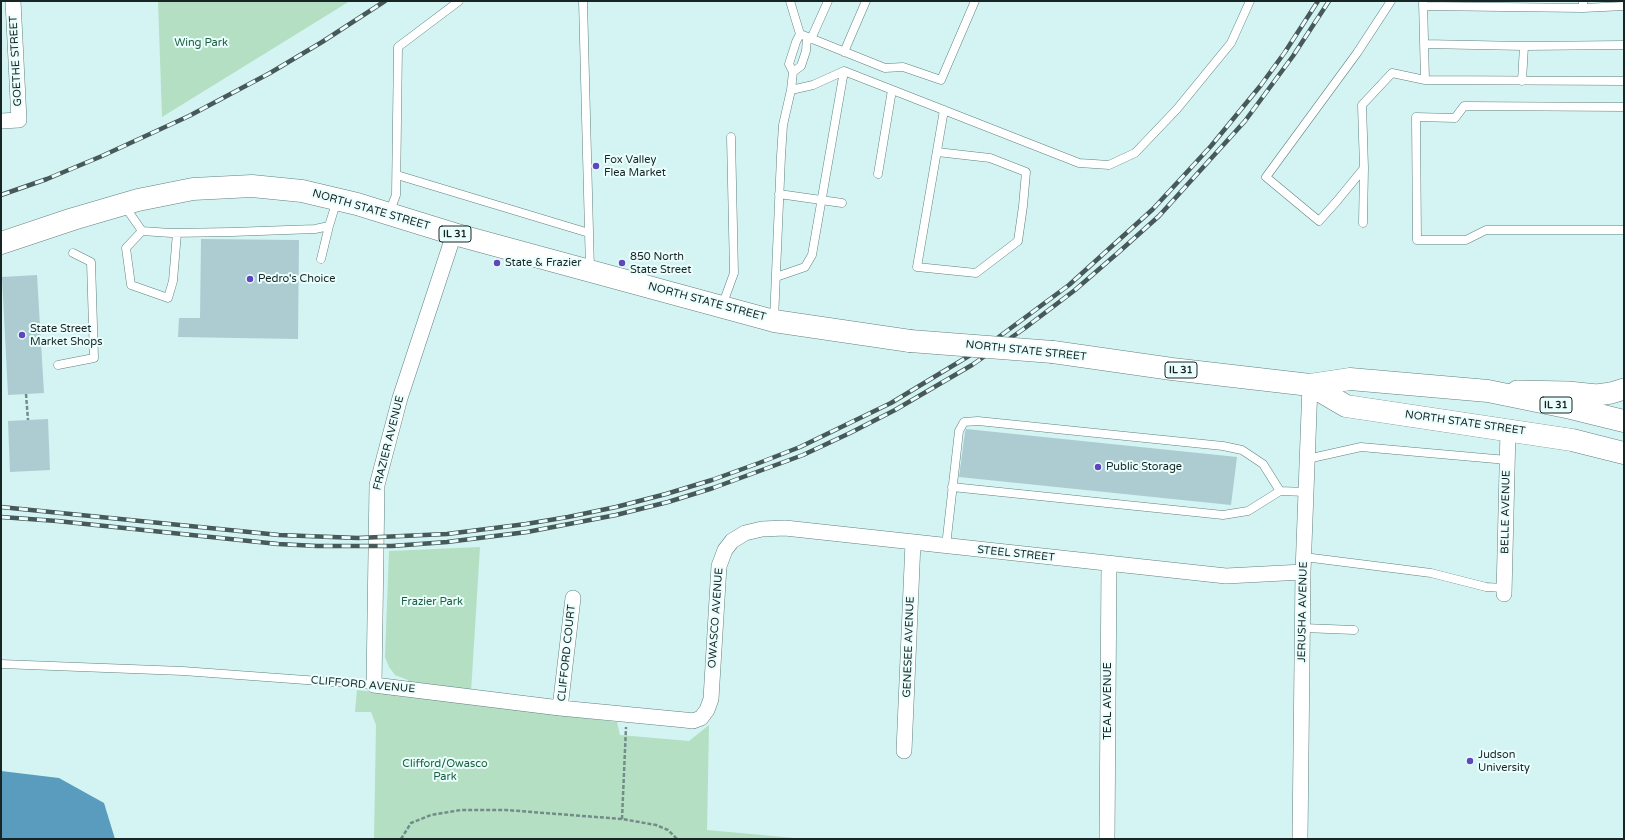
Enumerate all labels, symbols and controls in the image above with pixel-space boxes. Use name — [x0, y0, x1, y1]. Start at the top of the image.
street label: GOETHE STREET — [7, 15, 25, 107]
park label: Wing Park — [174, 36, 228, 50]
place label: Fox Valley Flea Market — [604, 153, 666, 179]
marker: Fox Valley Flea Market — [591, 161, 601, 171]
street label: NORTH STATE STREET — [311, 187, 431, 233]
road number: IL 31 — [439, 226, 471, 242]
place label: 850 North State Street — [630, 250, 691, 276]
place label: State & Frazier — [505, 256, 581, 270]
marker: State & Frazier — [492, 258, 502, 268]
marker: 850 North State Street — [617, 258, 627, 268]
place label: Pedro's Choice — [258, 272, 335, 286]
marker: Pedro's Choice — [245, 274, 255, 284]
street label: NORTH STATE STREET — [647, 280, 767, 324]
place label: State Street Market Shops — [30, 322, 103, 348]
marker: State Street Market Shops — [17, 330, 27, 340]
street label: NORTH STATE STREET — [965, 338, 1087, 364]
road number: IL 31 — [1165, 362, 1197, 378]
street label: FRAZIER AVENUE — [371, 394, 407, 492]
road number: IL 31 — [1540, 397, 1572, 413]
street label: NORTH STATE STREET — [1404, 408, 1526, 438]
place label: Public Storage — [1106, 460, 1182, 474]
marker: Public Storage — [1093, 462, 1103, 472]
street label: BELLE AVENUE — [1499, 470, 1513, 554]
street label: STEEL STREET — [977, 543, 1055, 565]
street label: JERUSHA AVENUE — [1296, 561, 1310, 663]
street label: OWASCO AVENUE — [706, 567, 726, 669]
park label: Frazier Park — [401, 595, 463, 609]
street label: GENESEE AVENUE — [901, 596, 917, 698]
street label: CLIFFORD COURT — [555, 604, 579, 702]
street label: TEAL AVENUE — [1101, 662, 1115, 740]
street label: CLIFFORD AVENUE — [310, 674, 416, 696]
place label: Judson University — [1478, 748, 1530, 774]
marker: Judson University — [1465, 756, 1475, 766]
park label: Clifford/Owasco Park — [402, 757, 488, 783]

